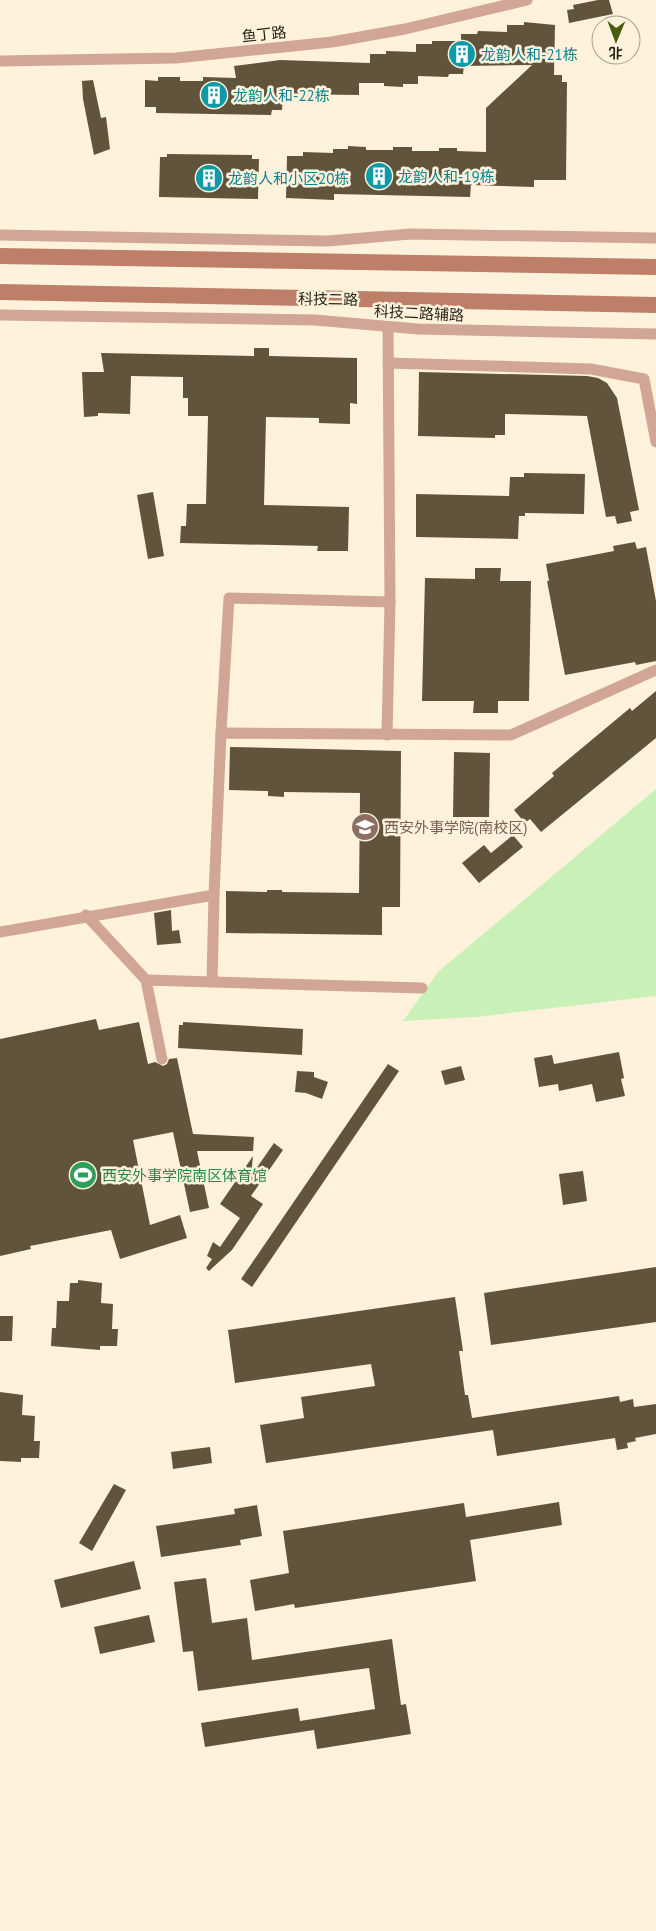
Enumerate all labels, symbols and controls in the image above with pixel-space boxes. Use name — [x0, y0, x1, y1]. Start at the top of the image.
north arrow — [591, 15, 641, 65]
street label: 鱼丁路 — [241, 22, 287, 46]
building icon: 龙韵人和-21栋 — [447, 39, 477, 69]
text: 北 — [609, 44, 623, 62]
place label: 龙韵人和-21栋 — [481, 45, 578, 64]
building icon: 龙韵人和-22栋 — [199, 80, 229, 110]
place label: 龙韵人和-22栋 — [233, 86, 330, 105]
building icon: 龙韵人和-19栋 — [364, 161, 394, 191]
building icon: 龙韵人和小区20栋 — [194, 163, 224, 193]
place label: 龙韵人和-19栋 — [398, 167, 495, 186]
place label: 龙韵人和小区20栋 — [228, 169, 349, 188]
street label: 科技二路 — [298, 289, 358, 309]
street label: 科技二路辅路 — [374, 301, 464, 325]
school or university icon: 西安外事学院(南校区) — [350, 812, 380, 842]
place label: 西安外事学院(南校区) — [384, 818, 527, 837]
sports icon: 西安外事学院南区体育馆 — [68, 1160, 98, 1190]
place label: 西安外事学院南区体育馆 — [102, 1166, 267, 1185]

